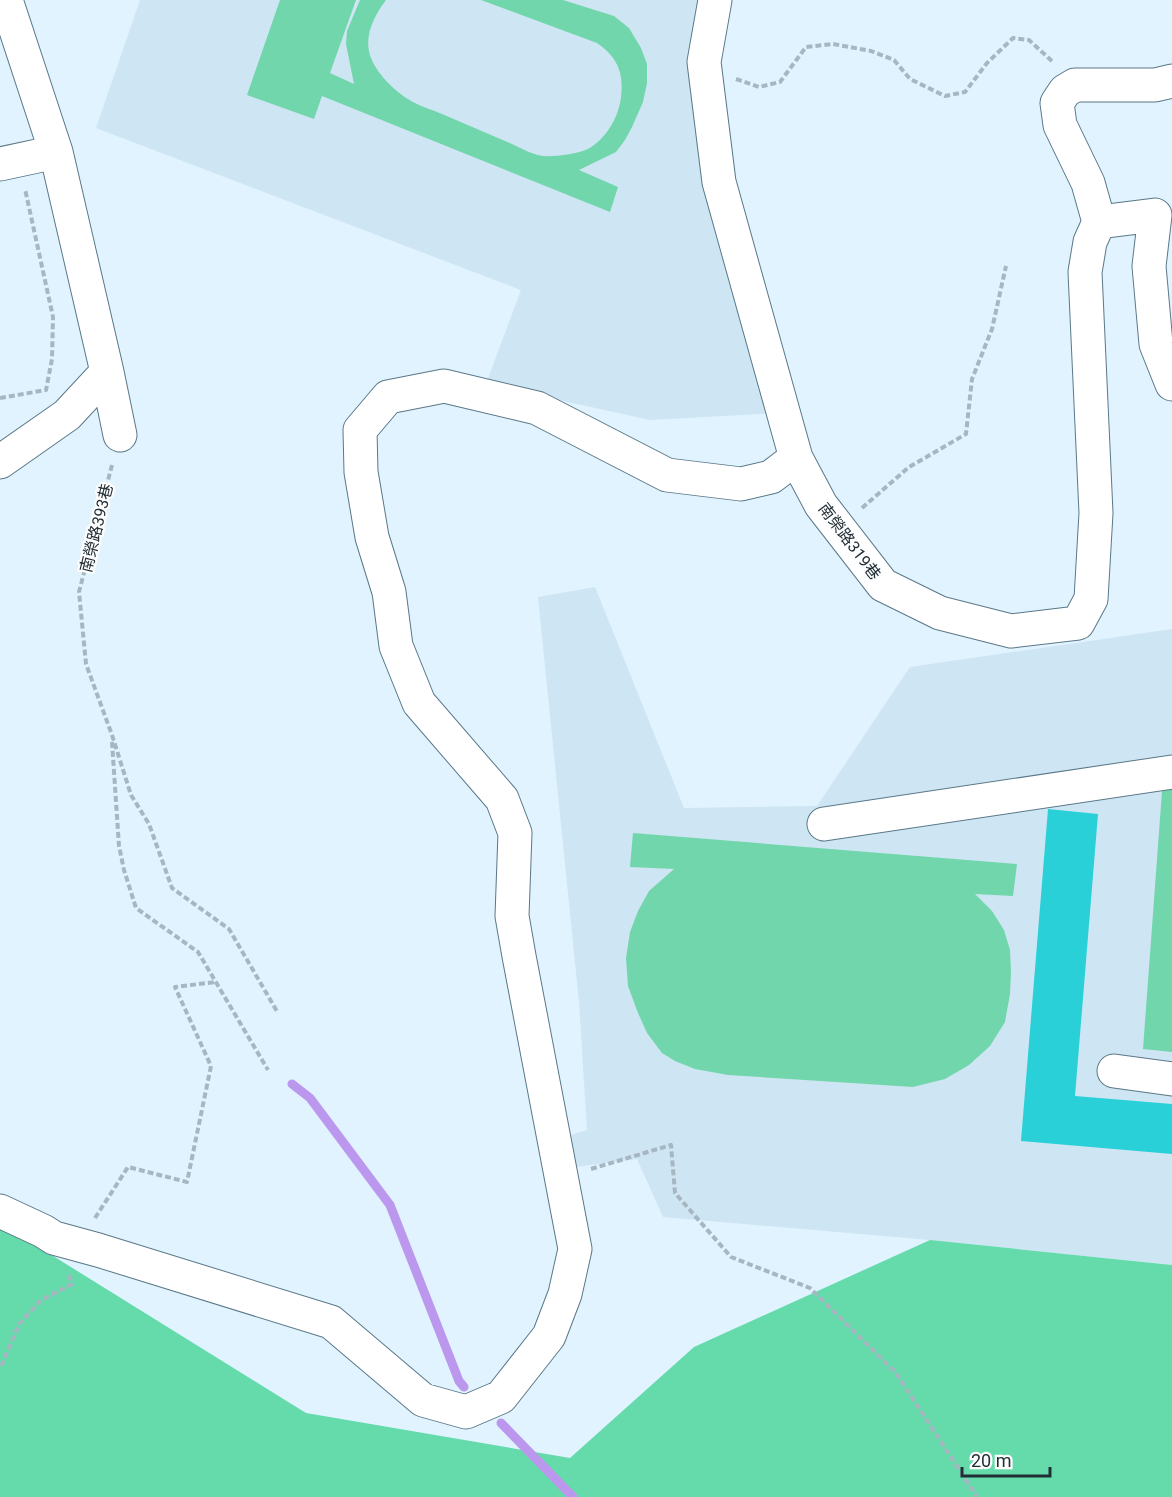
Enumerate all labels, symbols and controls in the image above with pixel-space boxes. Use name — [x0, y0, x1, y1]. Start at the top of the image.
street label: 南榮路393巷 — [76, 482, 117, 575]
street label: 南榮路319巷 — [815, 499, 885, 583]
scale bar — [962, 1440, 1050, 1478]
text: 20 m — [971, 1450, 1011, 1471]

